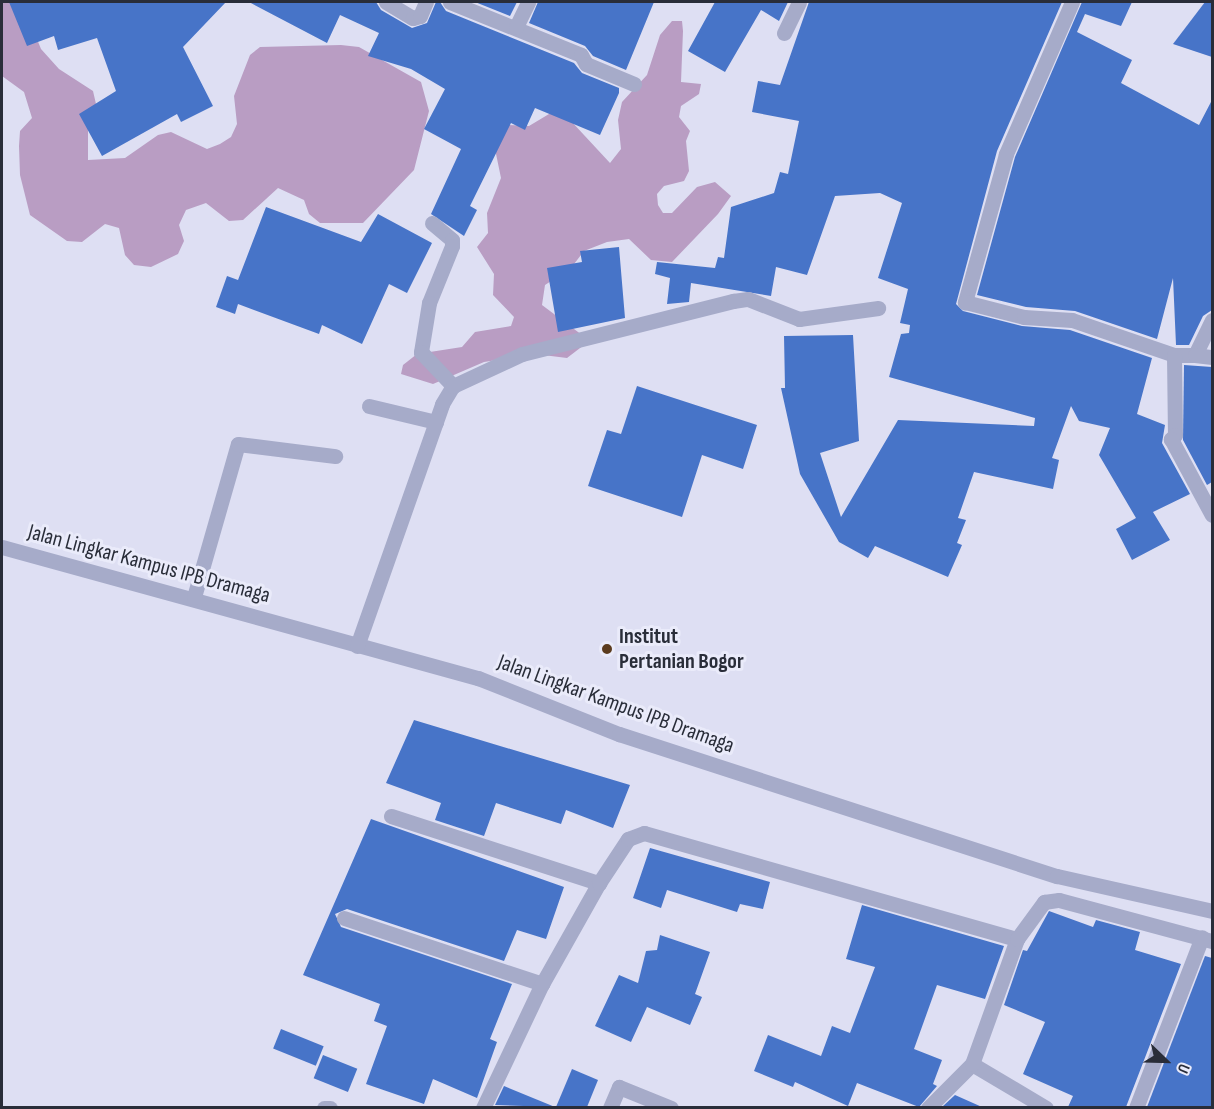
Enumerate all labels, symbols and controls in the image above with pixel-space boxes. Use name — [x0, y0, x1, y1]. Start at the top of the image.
street label: Jalan Lingkar Kampus IPB Dramaga — [25, 519, 273, 609]
place label: Institut Pertanian Bogor — [619, 623, 744, 674]
marker: Institut Pertanian Bogor — [600, 642, 614, 656]
street label: Jalan Lingkar Kampus IPB Dramaga — [494, 649, 738, 759]
north arrow — [1136, 1031, 1196, 1091]
text: U — [1173, 1061, 1193, 1076]

